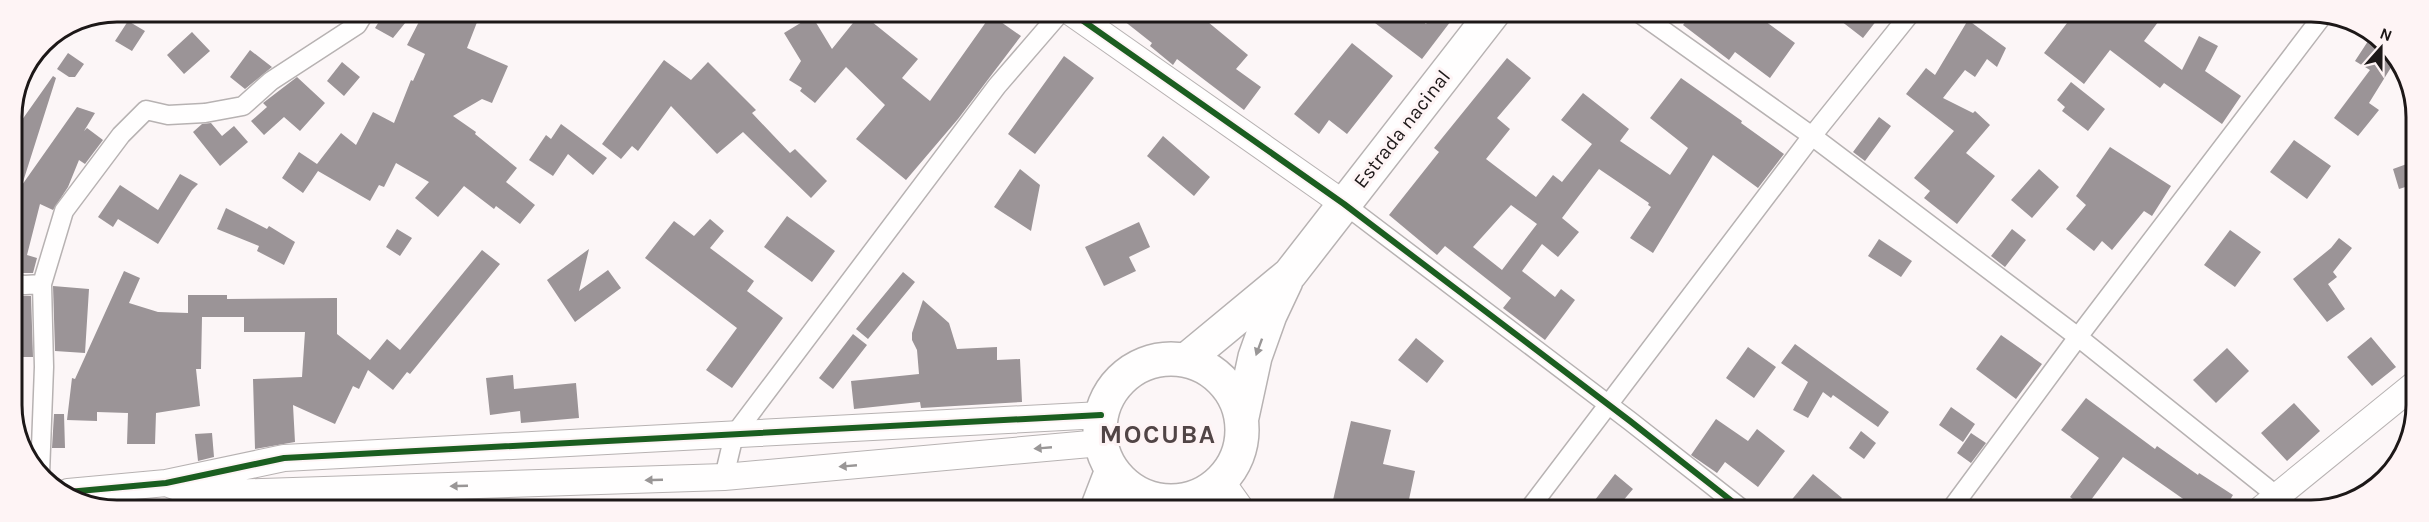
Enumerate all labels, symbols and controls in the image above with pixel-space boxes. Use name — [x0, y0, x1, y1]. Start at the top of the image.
north arrow — [2351, 18, 2411, 78]
text: N — [2377, 24, 2395, 45]
street label: Estrada nacinal — [1349, 66, 1455, 192]
one-way arrow — [1253, 338, 1263, 356]
district label: MOCUBA — [1099, 419, 1217, 450]
one-way arrow — [1033, 443, 1052, 453]
one-way arrow — [839, 461, 858, 471]
one-way arrow — [644, 475, 663, 484]
one-way arrow — [450, 481, 469, 490]

